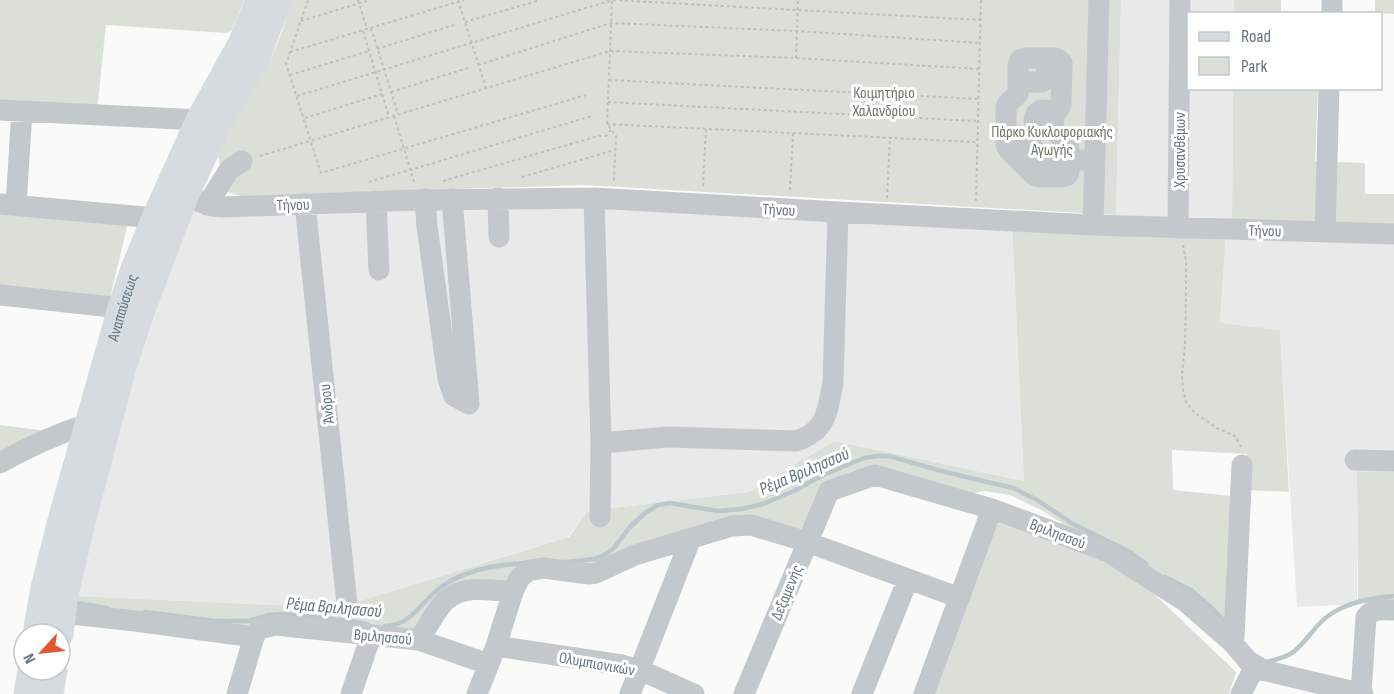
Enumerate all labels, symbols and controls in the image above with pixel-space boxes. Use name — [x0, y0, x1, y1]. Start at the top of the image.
legend — [1187, 12, 1382, 90]
text: Road — [1241, 26, 1271, 47]
text: Park — [1241, 56, 1267, 77]
park label: Κοιμητήριο Χαλανδρίου — [851, 84, 916, 121]
street label: Χρυσανθέμων — [1171, 112, 1190, 189]
park label: Πάρκο Κυκλοφοριακής Αγωγής — [991, 123, 1113, 160]
street label: Τήνου — [276, 195, 310, 216]
street label: Τήνου — [762, 200, 796, 221]
street label: Τήνου — [1248, 221, 1282, 242]
street label: Αναπαύσεως — [104, 272, 143, 344]
street label: Άνδρου — [316, 383, 339, 425]
water label: Ρέμα Βριλησσού — [756, 443, 853, 500]
street label: Βριλησσού — [1027, 515, 1088, 554]
street label: Δεξαμενής — [767, 562, 807, 623]
water label: Ρέμα Βριλησσού — [285, 593, 383, 622]
north arrow — [12, 622, 72, 682]
street label: Βριλησσού — [353, 625, 413, 649]
street label: Ολυμπιονικών — [557, 648, 636, 680]
text: N — [20, 650, 40, 666]

